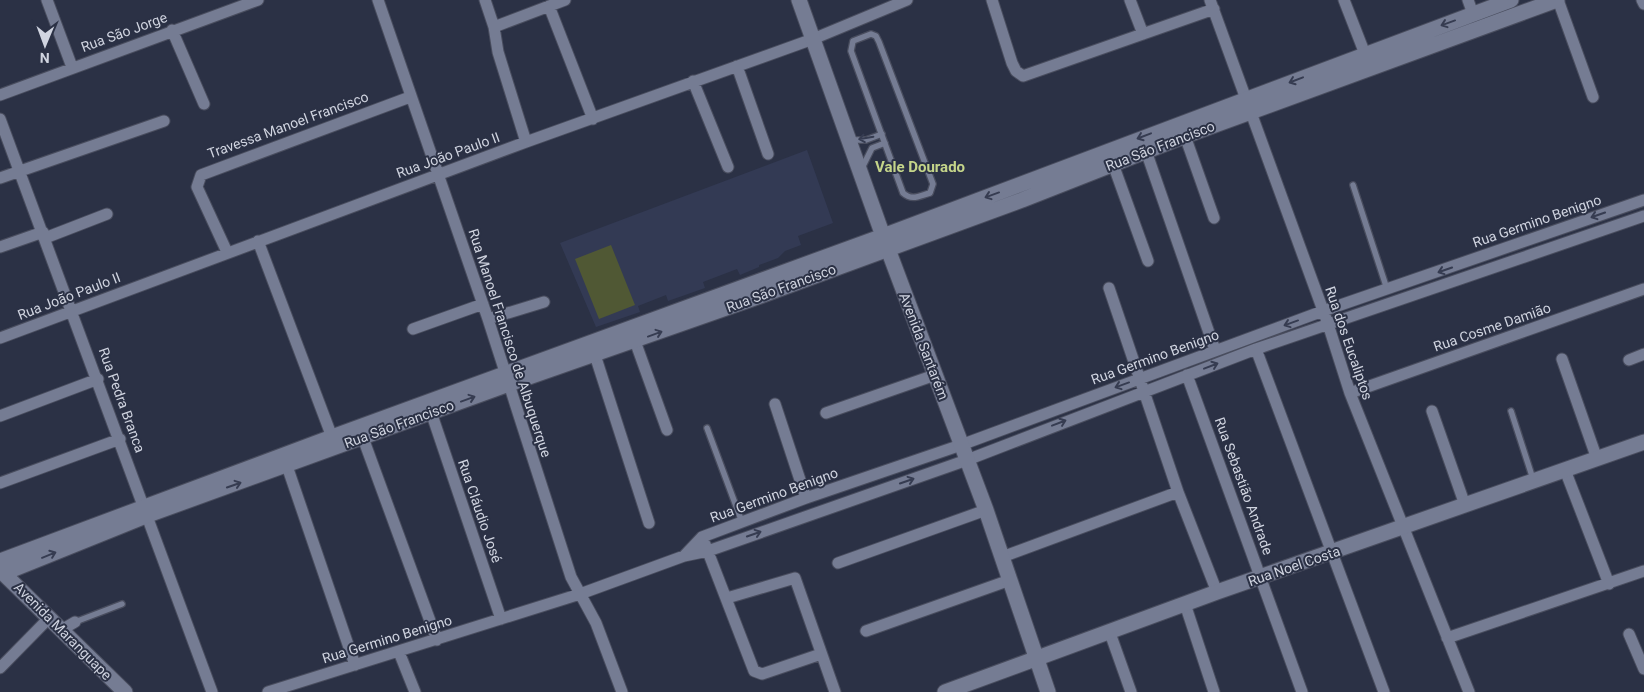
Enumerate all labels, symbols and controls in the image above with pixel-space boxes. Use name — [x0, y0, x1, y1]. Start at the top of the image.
street label: Rua São Jorge — [79, 9, 169, 55]
one-way arrow — [1441, 19, 1457, 28]
north arrow — [20, 20, 70, 70]
text: N — [40, 50, 50, 66]
one-way arrow — [1289, 76, 1304, 85]
street label: Travessa Manoel Francisco — [205, 88, 371, 162]
street label: Rua São Francisco — [1103, 118, 1217, 174]
street label: Rua João Paulo II — [394, 129, 502, 181]
one-way arrow — [1137, 132, 1152, 142]
one-way arrow — [858, 134, 874, 144]
district label: Vale Dourado — [875, 158, 965, 176]
one-way arrow — [985, 191, 1000, 200]
street label: Rua Germino Benigno — [1471, 191, 1603, 251]
one-way arrow — [1590, 211, 1606, 221]
street label: Rua Manoel Francisco de Albuquerque — [465, 227, 555, 459]
street label: Rua São Francisco — [724, 261, 838, 315]
one-way arrow — [1437, 266, 1453, 275]
street label: Rua João Paulo II — [15, 269, 123, 323]
street label: Rua dos Eucaliptos — [1322, 284, 1376, 402]
street label: Avenida Santarém — [896, 290, 952, 402]
street label: Rua Cosme Damião — [1431, 299, 1553, 355]
one-way arrow — [1284, 319, 1299, 328]
street label: Rua Germino Benigno — [1089, 326, 1221, 388]
one-way arrow — [647, 329, 662, 338]
street label: Rua Pedra Branca — [96, 345, 148, 455]
one-way arrow — [1203, 361, 1218, 370]
one-way arrow — [1115, 381, 1130, 390]
one-way arrow — [460, 394, 476, 403]
street label: Rua São Francisco — [342, 397, 456, 451]
street label: Rua Sebastião Andrade — [1212, 415, 1276, 557]
one-way arrow — [1051, 418, 1066, 428]
street label: Rua Cláudio José — [455, 457, 505, 565]
street label: Rua Germino Benigno — [708, 464, 840, 526]
one-way arrow — [899, 475, 915, 485]
one-way arrow — [226, 480, 241, 489]
one-way arrow — [746, 529, 761, 538]
street label: Rua Noel Costa — [1246, 543, 1342, 589]
one-way arrow — [41, 549, 56, 559]
street label: Avenida Maranguape — [11, 579, 115, 683]
street label: Rua Germino Benigno — [320, 612, 454, 666]

